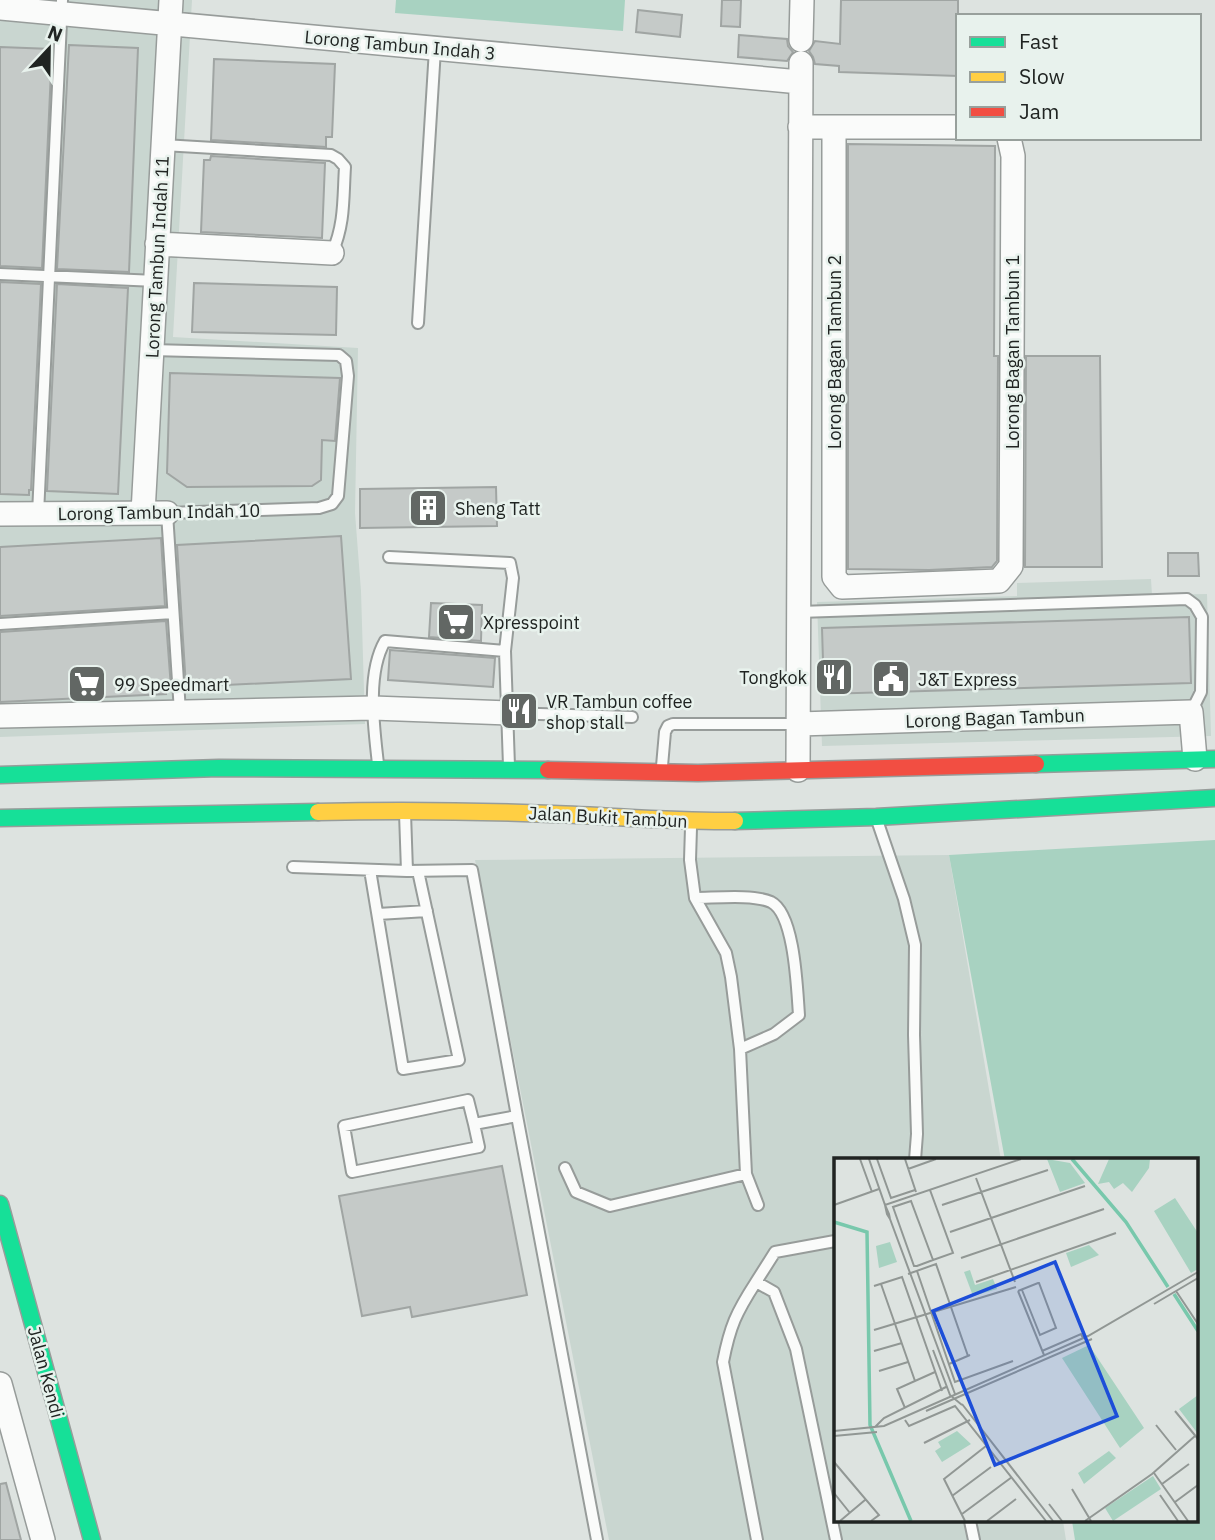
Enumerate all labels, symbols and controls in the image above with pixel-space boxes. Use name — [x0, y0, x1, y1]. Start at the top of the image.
north arrow — [14, 14, 84, 84]
legend — [956, 14, 1201, 140]
text: N — [44, 20, 66, 47]
street label: Lorong Tambun Indah 3 — [303, 25, 497, 65]
text: Fast — [1019, 27, 1059, 55]
text: Slow — [1019, 62, 1065, 90]
text: Jam — [1019, 97, 1059, 125]
street label: Lorong Tambun Indah 11 — [140, 155, 174, 359]
street label: Lorong Bagan Tambun 2 — [823, 255, 846, 449]
street label: Lorong Bagan Tambun 1 — [1001, 255, 1024, 449]
building icon: Sheng Tatt — [407, 487, 449, 529]
place label: Sheng Tatt — [455, 497, 541, 520]
street label: Lorong Tambun Indah 10 — [58, 499, 260, 525]
supermarket icon: Xpresspoint — [435, 601, 477, 643]
place label: Xpresspoint — [483, 611, 580, 634]
restaurant icon: Tongkok — [813, 656, 855, 698]
public building icon: J&T Express — [870, 658, 912, 700]
supermarket icon: 99 Speedmart — [66, 663, 108, 705]
place label: Tongkok — [739, 666, 808, 689]
place label: J&T Express — [918, 668, 1017, 691]
place label: 99 Speedmart — [114, 673, 229, 696]
restaurant icon: VR Tambun coffee shop stall — [498, 690, 540, 732]
place label: VR Tambun coffee shop stall — [546, 690, 693, 734]
street label: Lorong Bagan Tambun — [905, 703, 1085, 733]
street label: Jalan Bukit Tambun — [528, 801, 688, 833]
inset map — [834, 1158, 1198, 1522]
street label: Jalan Kendi — [23, 1324, 69, 1420]

